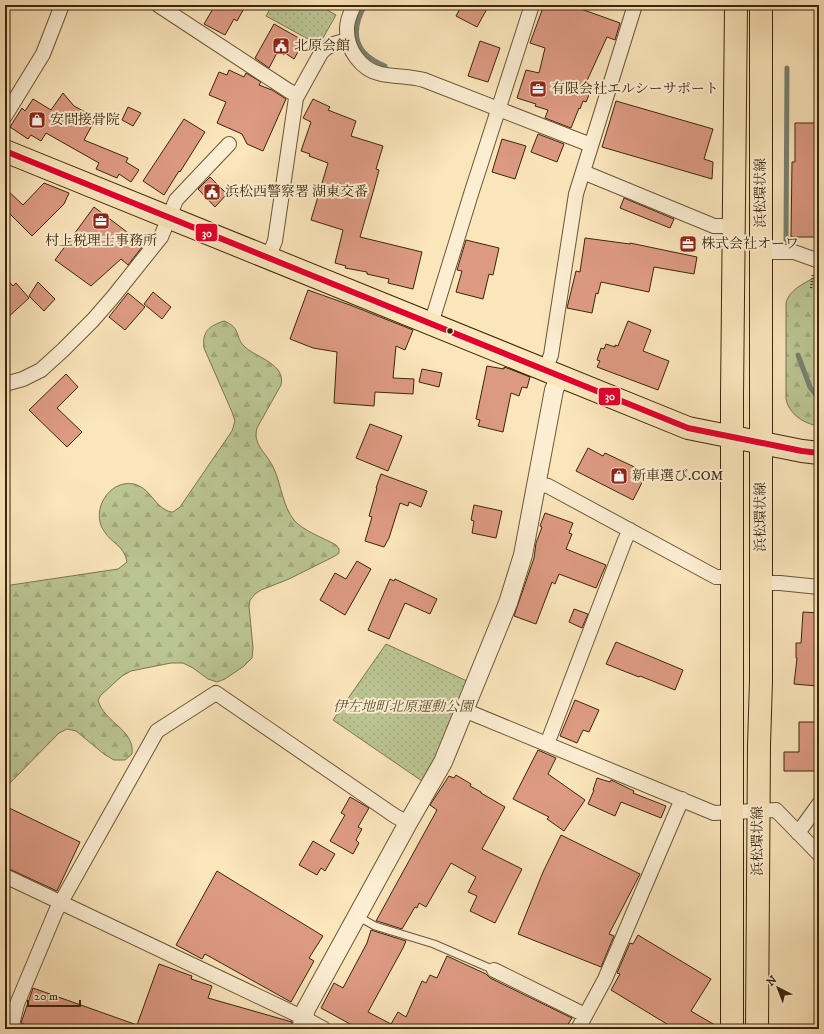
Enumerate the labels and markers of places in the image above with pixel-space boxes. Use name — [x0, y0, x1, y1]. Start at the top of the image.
public building icon: 北原会館 — [271, 36, 291, 56]
place label: 北原会館 — [294, 37, 350, 55]
office icon: 有限会社エルシーサポート — [528, 79, 548, 99]
place label: 有限会社エルシーサポート — [551, 80, 719, 98]
shop icon: 安間接骨院 — [27, 110, 47, 130]
place label: 安間接骨院 — [50, 111, 120, 129]
public building icon: 浜松西警察署 湖東交番 — [202, 182, 222, 202]
place label: 浜松西警察署 湖東交番 — [225, 183, 368, 201]
office icon: 村上税理士事務所 — [91, 211, 111, 231]
place label: 村上税理士事務所 — [45, 232, 157, 250]
office icon: 株式会社オーワ — [678, 234, 698, 254]
place label: 株式会社オーワ — [701, 235, 799, 253]
unlabelled marker — [445, 326, 455, 336]
shop icon: 新車選び.COM — [609, 466, 629, 486]
place label: 新車選び.COM — [632, 467, 723, 485]

